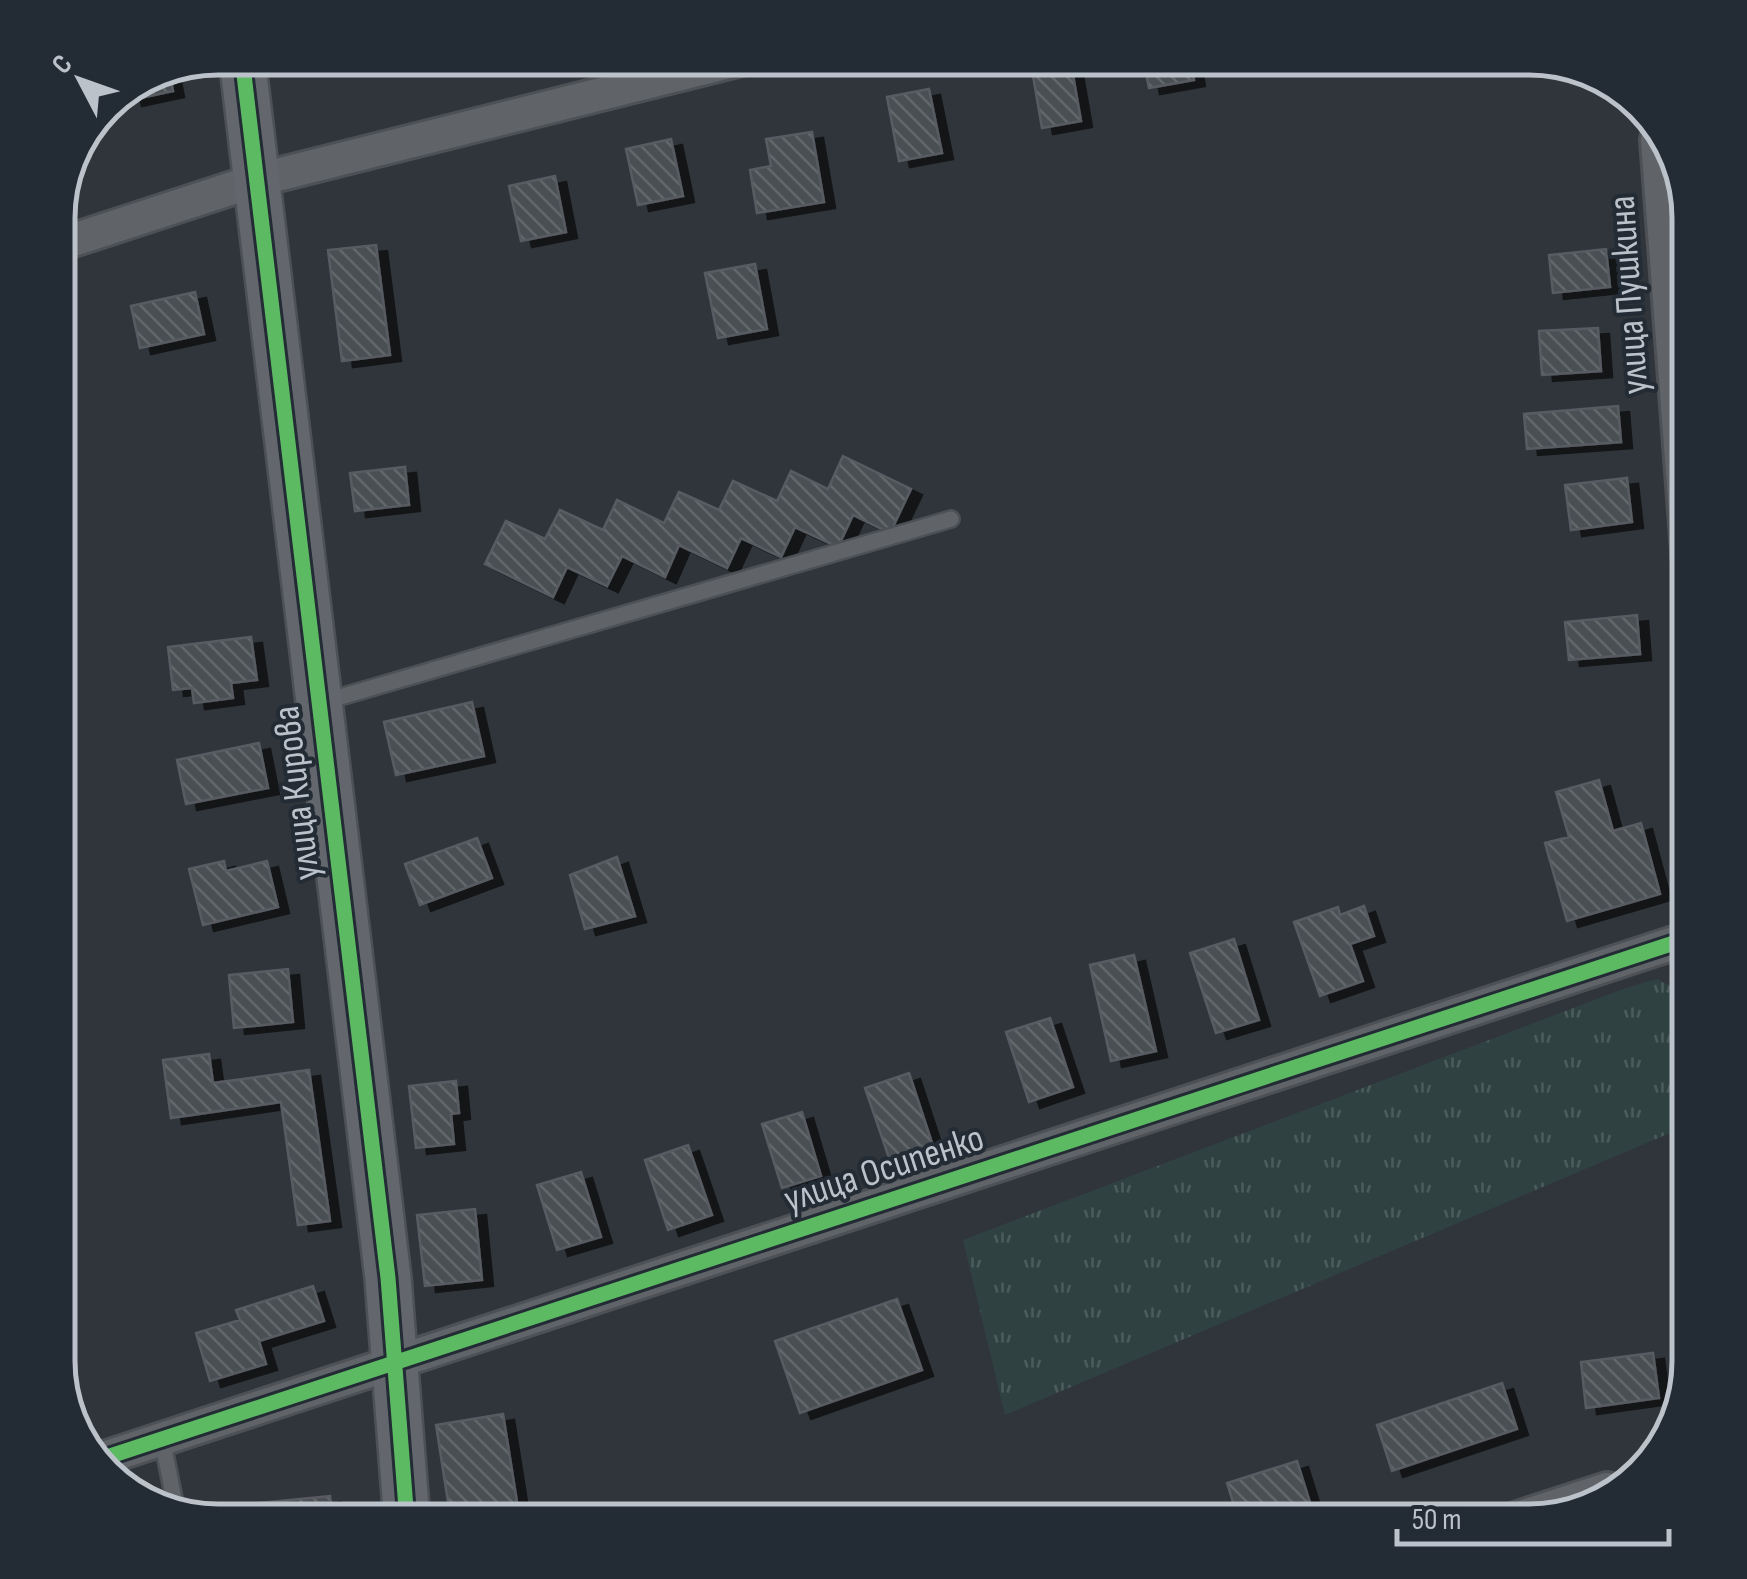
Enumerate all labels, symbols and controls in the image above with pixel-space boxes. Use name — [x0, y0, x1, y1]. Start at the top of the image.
north arrow — [30, 30, 130, 130]
text: С — [45, 48, 79, 81]
street label: улица Пушкина — [1600, 194, 1658, 396]
street label: улица Кирова — [264, 703, 330, 883]
street label: улица Осипенко — [779, 1116, 989, 1222]
scale bar — [1397, 1484, 1670, 1546]
text: 50 m — [1412, 1502, 1461, 1538]

